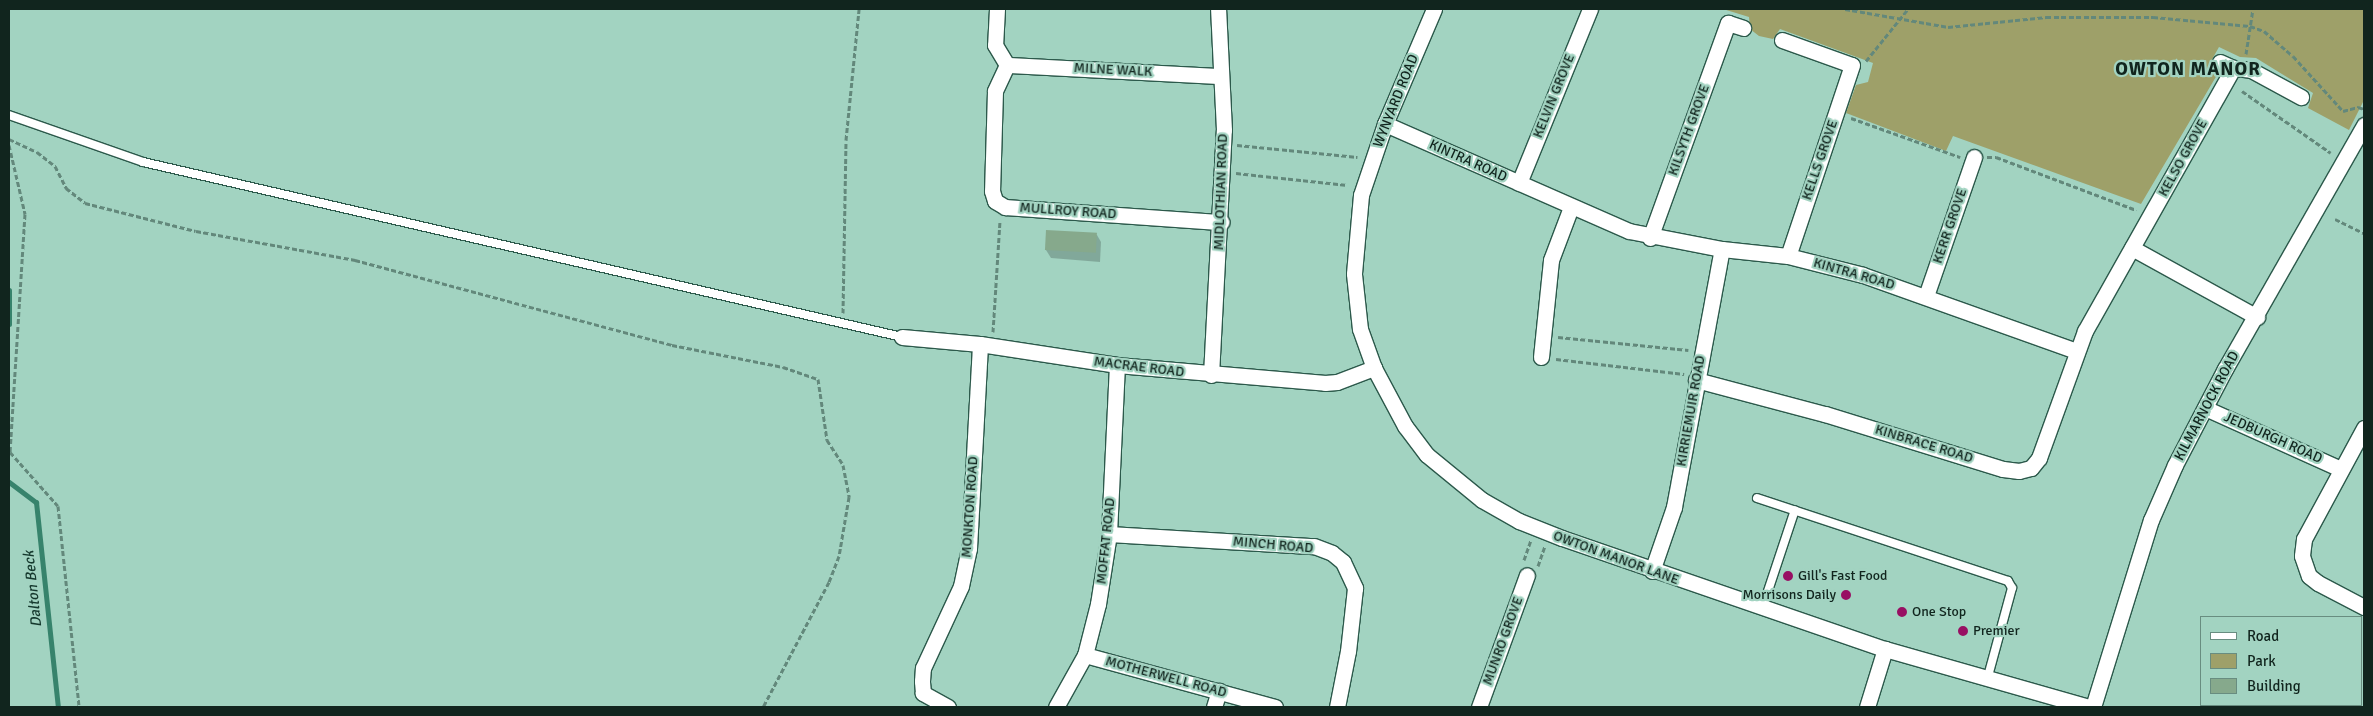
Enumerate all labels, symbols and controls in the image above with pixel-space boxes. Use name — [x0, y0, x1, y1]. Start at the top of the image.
street label: KELVIN GROVE — [1529, 51, 1579, 141]
street label: WYNYARD ROAD — [1370, 52, 1422, 150]
district label: OWTON MANOR — [2114, 59, 2262, 81]
street label: MILNE WALK — [1073, 60, 1153, 80]
street label: KILSYTH GROVE — [1665, 82, 1713, 178]
street label: KELSO GROVE — [2155, 116, 2211, 200]
street label: KELLS GROVE — [1798, 118, 1842, 202]
street label: MIDLOTHIAN ROAD — [1211, 133, 1231, 251]
street label: KINTRA ROAD — [1426, 136, 1510, 186]
street label: KERR GROVE — [1929, 186, 1971, 266]
street label: MULLROY ROAD — [1019, 199, 1117, 223]
street label: KINTRA ROAD — [1811, 254, 1897, 294]
street label: KILMARNOCK ROAD — [2171, 348, 2243, 464]
street label: MACRAE ROAD — [1093, 353, 1185, 381]
street label: KIRRIEMUIR ROAD — [1673, 354, 1709, 468]
street label: JEDBURGH ROAD — [2221, 409, 2325, 467]
street label: KINBRACE ROAD — [1873, 421, 1975, 467]
street label: MONKTON ROAD — [958, 456, 982, 558]
street label: MOFFAT ROAD — [1093, 497, 1119, 585]
street label: OWTON MANOR LANE — [1551, 527, 1681, 589]
street label: MINCH ROAD — [1232, 533, 1314, 557]
water label: Dalton Beck — [20, 550, 46, 628]
place label: Gill's Fast Food — [1798, 568, 1887, 584]
marker: Gill's Fast Food — [1782, 570, 1794, 582]
place label: Morrisons Daily — [1742, 587, 1836, 603]
marker: Morrisons Daily — [1840, 589, 1852, 601]
street label: MUNRO GROVE — [1479, 595, 1527, 687]
place label: One Stop — [1912, 604, 1966, 620]
marker: One Stop — [1896, 606, 1908, 618]
legend — [2200, 616, 2363, 706]
place label: Premier — [1973, 623, 2020, 639]
marker: Premier — [1957, 625, 1969, 637]
text: Road — [2247, 627, 2279, 645]
text: Park — [2247, 652, 2276, 670]
street label: MOTHERWELL ROAD — [1104, 653, 1228, 701]
text: Building — [2247, 677, 2301, 695]

